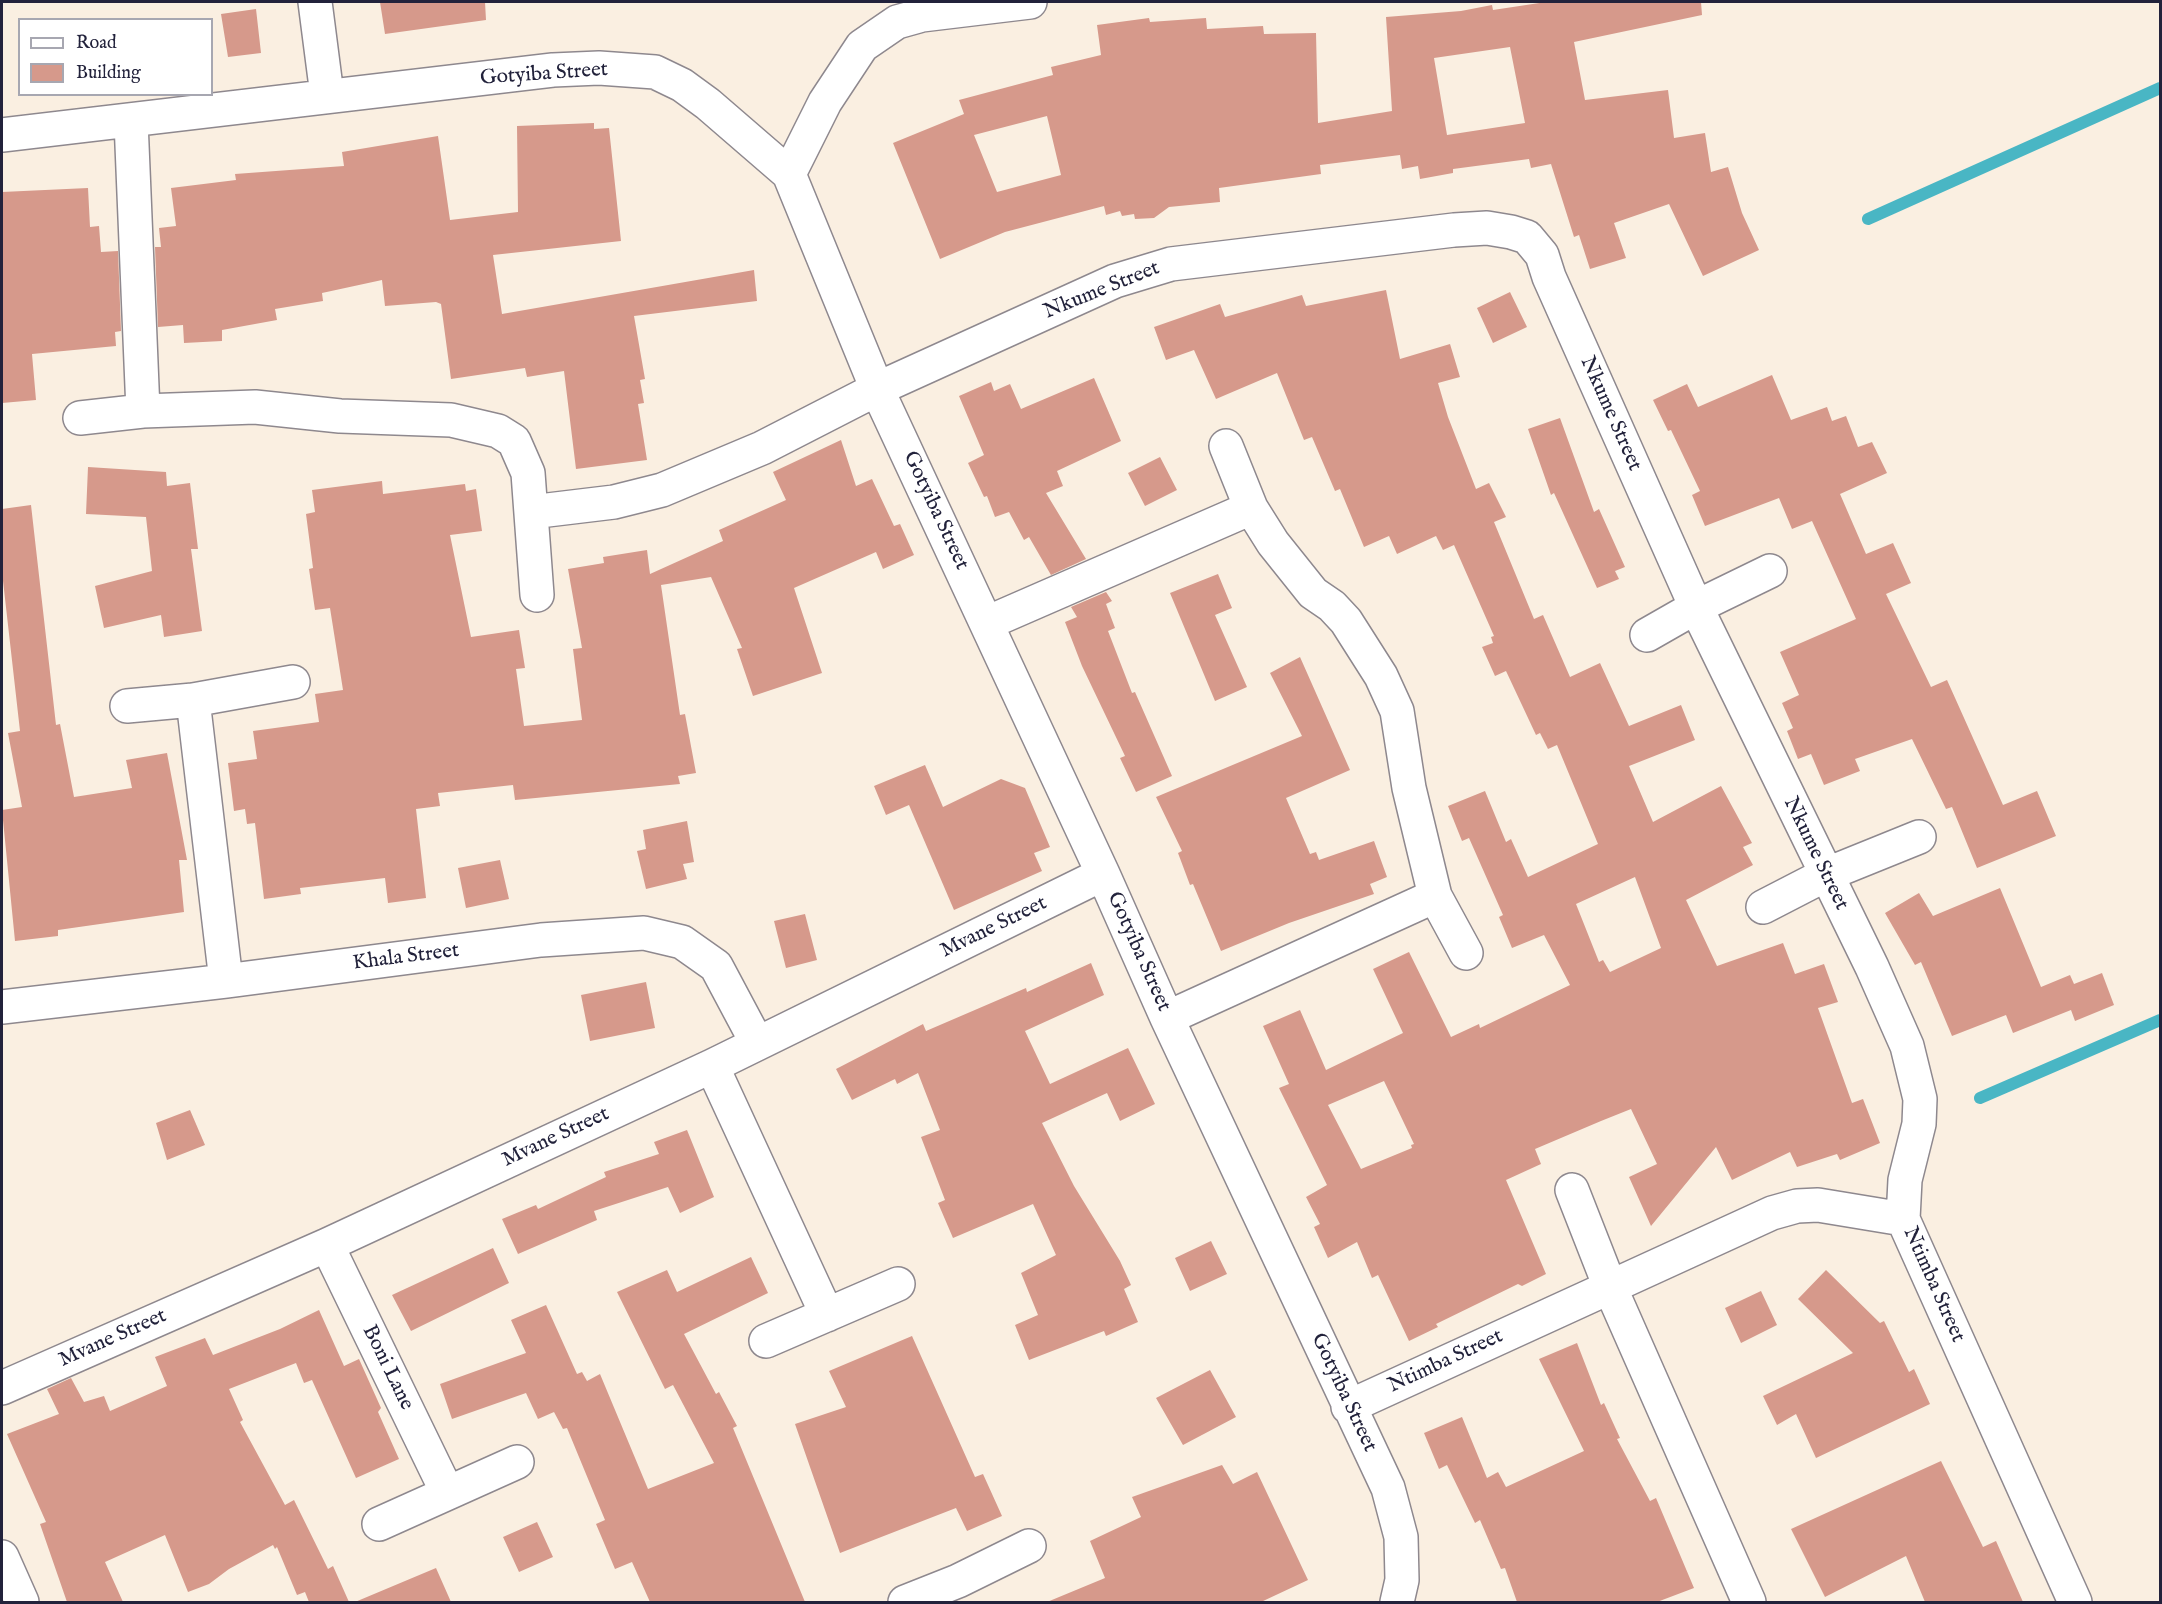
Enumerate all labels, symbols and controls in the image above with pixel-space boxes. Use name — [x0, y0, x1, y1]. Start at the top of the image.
legend — [18, 18, 213, 96]
text: Road — [76, 32, 117, 55]
street label: Gotyiba Street — [479, 58, 609, 92]
text: Building — [76, 62, 141, 85]
street label: Nkume Street — [1040, 256, 1164, 326]
street label: Nkume Street — [1574, 353, 1646, 475]
street label: Gotyiba Street — [897, 448, 973, 574]
street label: Nkume Street — [1777, 793, 1853, 915]
street label: Gotyiba Street — [1100, 888, 1176, 1016]
street label: Mvane Street — [937, 891, 1051, 965]
street label: Khala Street — [351, 939, 461, 977]
street label: Mvane Street — [498, 1102, 614, 1174]
street label: Ntimba Street — [1896, 1223, 1970, 1347]
street label: Mvane Street — [55, 1304, 171, 1374]
street label: Boni Lane — [356, 1321, 418, 1415]
street label: Ntimba Street — [1385, 1324, 1507, 1400]
street label: Gotyiba Street — [1305, 1330, 1381, 1456]

